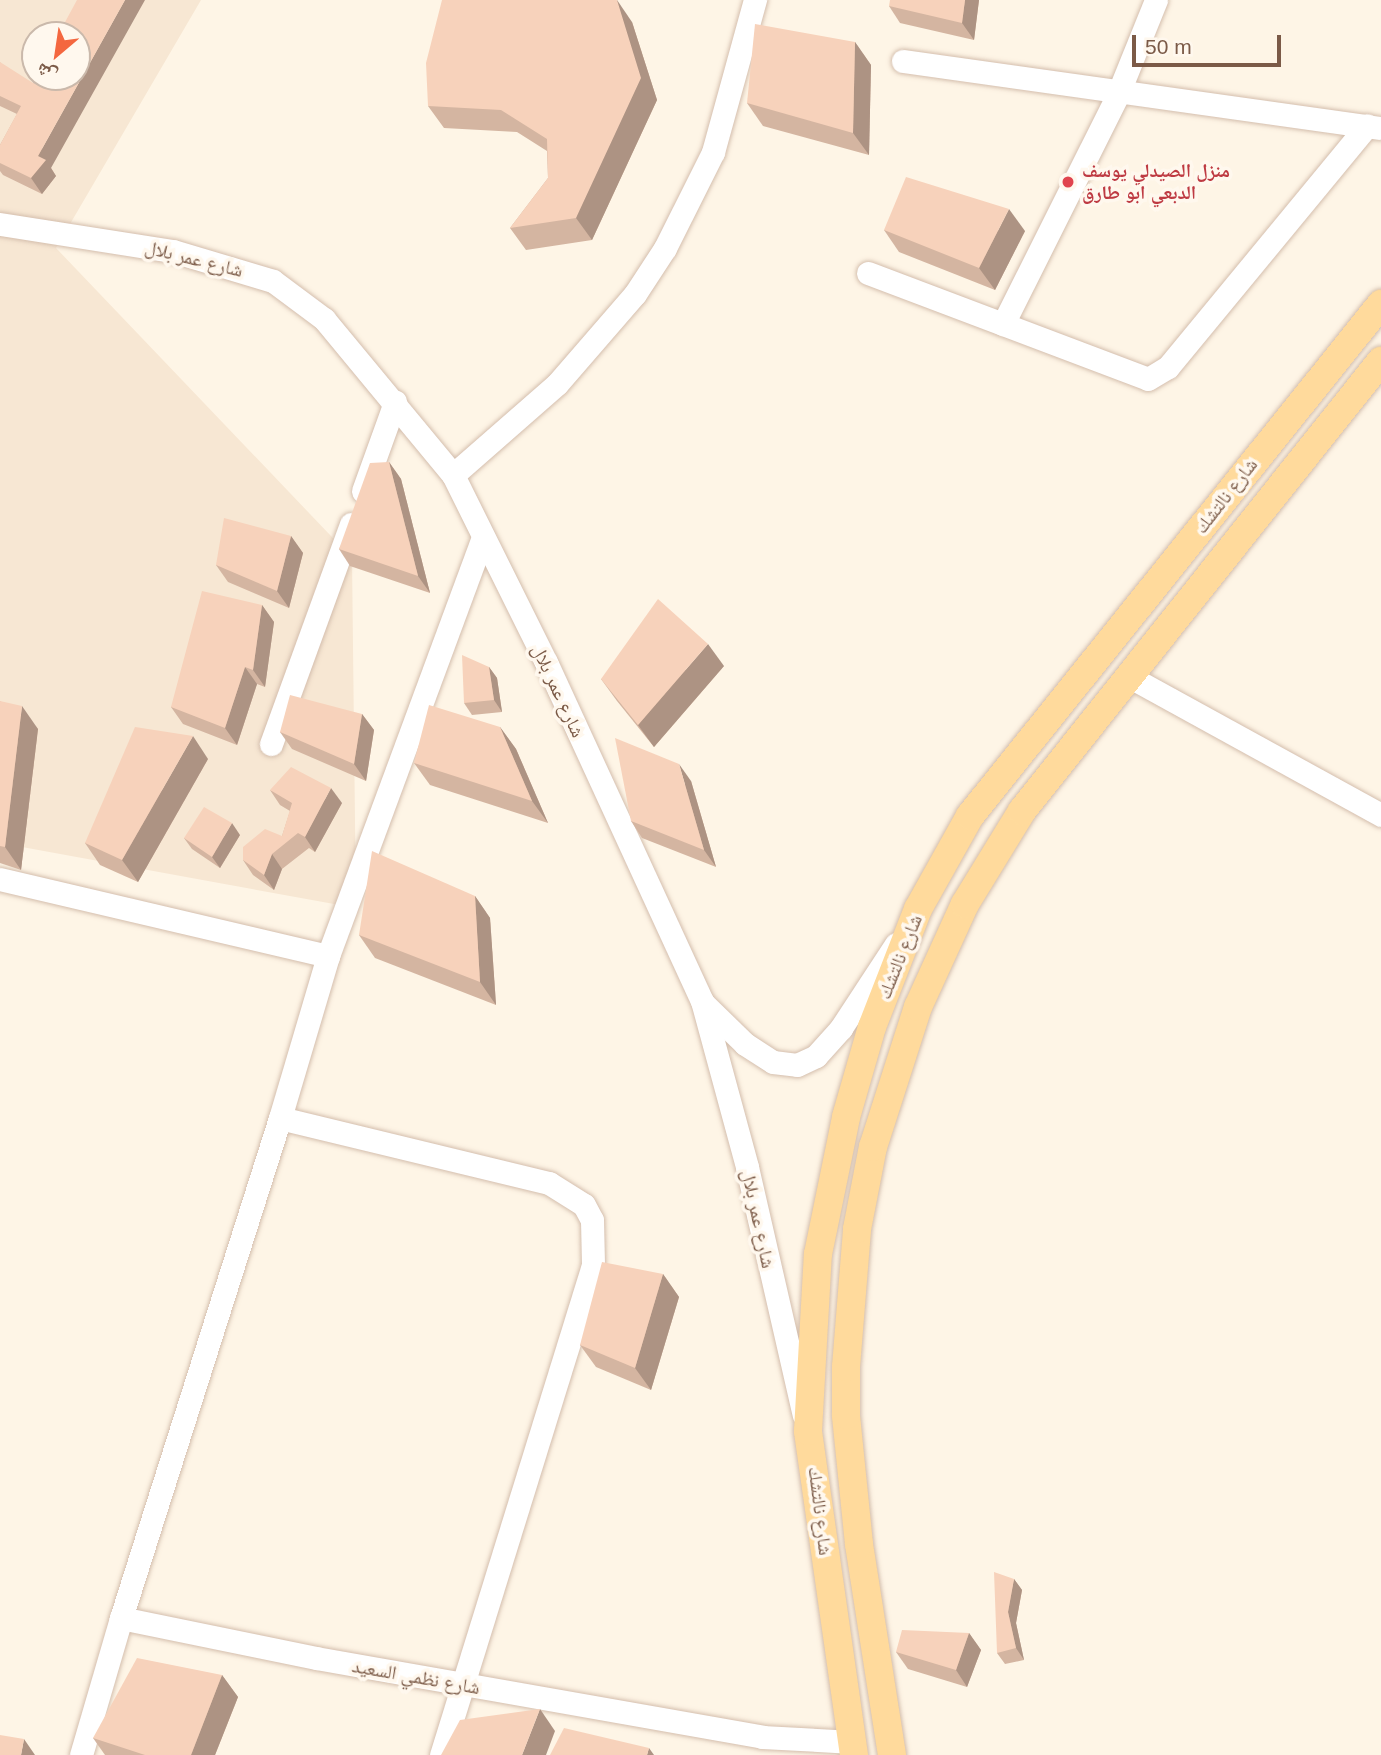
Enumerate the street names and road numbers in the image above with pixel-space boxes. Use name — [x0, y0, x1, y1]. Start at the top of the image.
street label: شارع عمر بلال — [143, 236, 245, 282]
street label: شارع نالتشك — [1190, 454, 1262, 538]
street label: شارع عمر بلال — [527, 641, 589, 741]
street label: شارع نالتشك — [873, 912, 927, 1002]
street label: شارع عمر بلال — [736, 1168, 780, 1270]
street label: شارع نالتشك — [803, 1466, 837, 1556]
street label: شارع نظمي السعيد — [350, 1655, 482, 1699]

